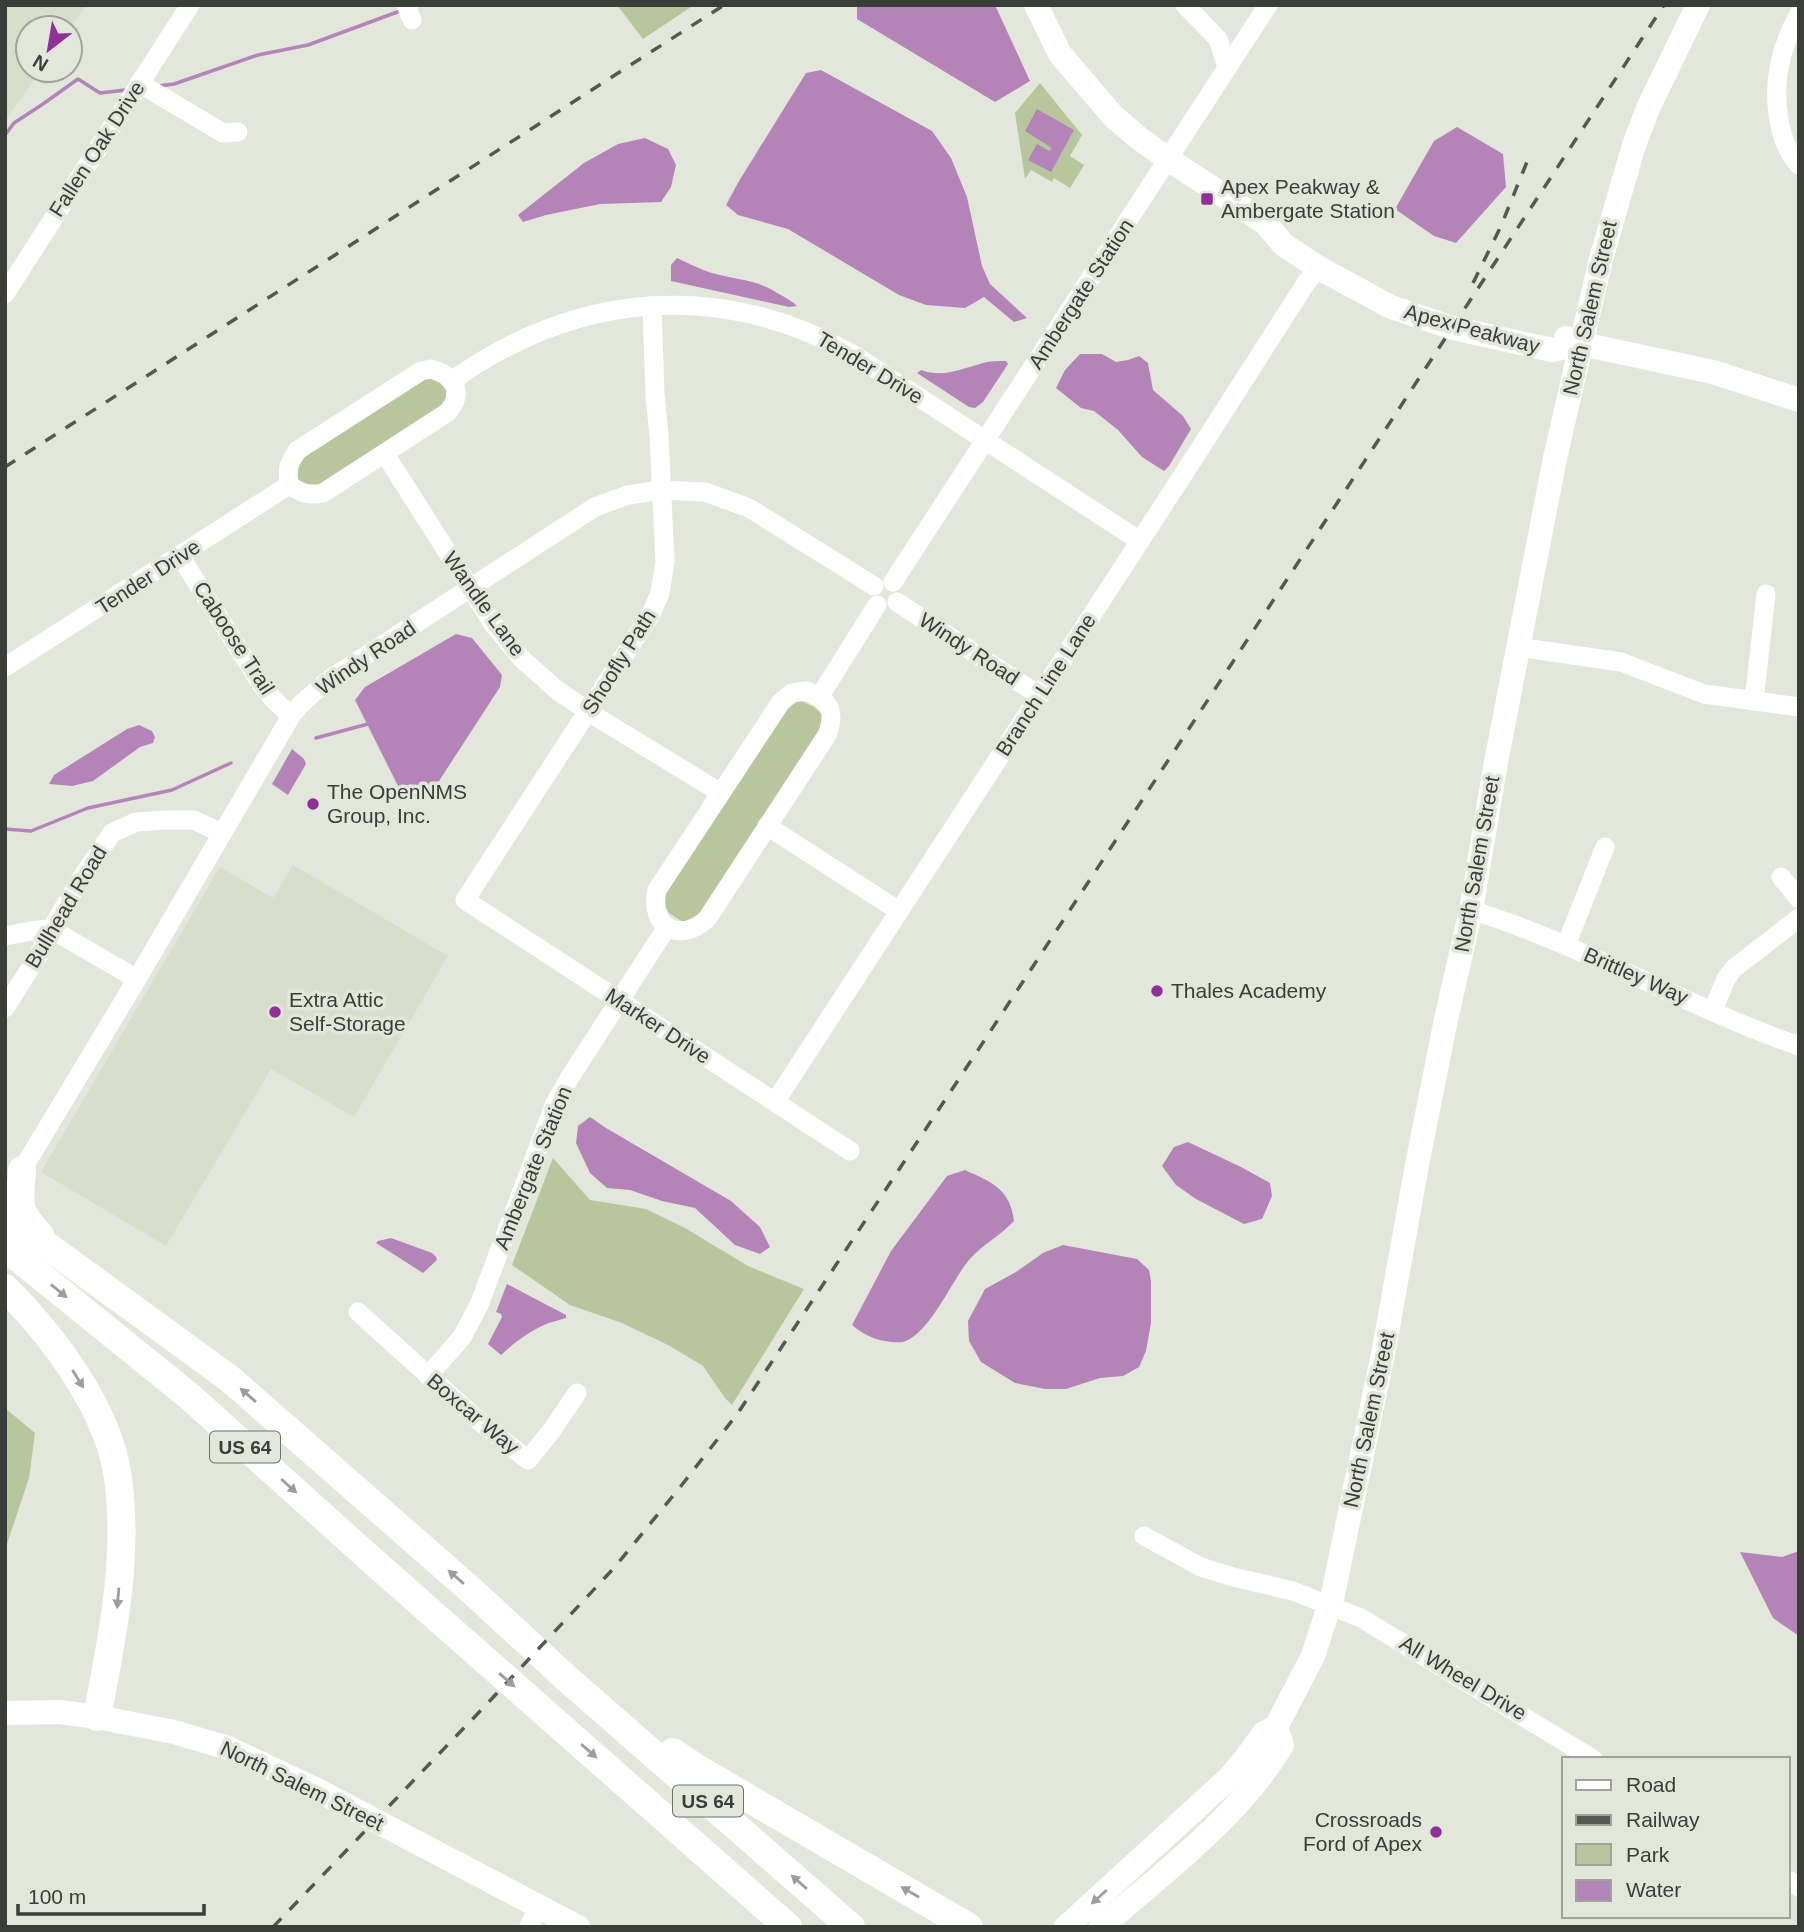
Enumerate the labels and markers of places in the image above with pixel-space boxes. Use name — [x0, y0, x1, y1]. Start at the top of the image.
place label: Apex Peakway & Ambergate Station — [1221, 175, 1395, 222]
marker: Apex Peakway & Ambergate Station — [1199, 191, 1215, 207]
place label: The OpenNMS Group, Inc. — [327, 780, 467, 827]
marker: The OpenNMS Group, Inc. — [305, 796, 321, 812]
place label: Thales Academy — [1171, 979, 1327, 1002]
marker: Thales Academy — [1149, 983, 1165, 999]
place label: Extra Attic Self-Storage — [289, 988, 406, 1035]
marker: Extra Attic Self-Storage — [267, 1004, 283, 1020]
place label: Crossroads Ford of Apex — [1303, 1808, 1422, 1855]
marker: Crossroads Ford of Apex — [1428, 1824, 1444, 1840]

